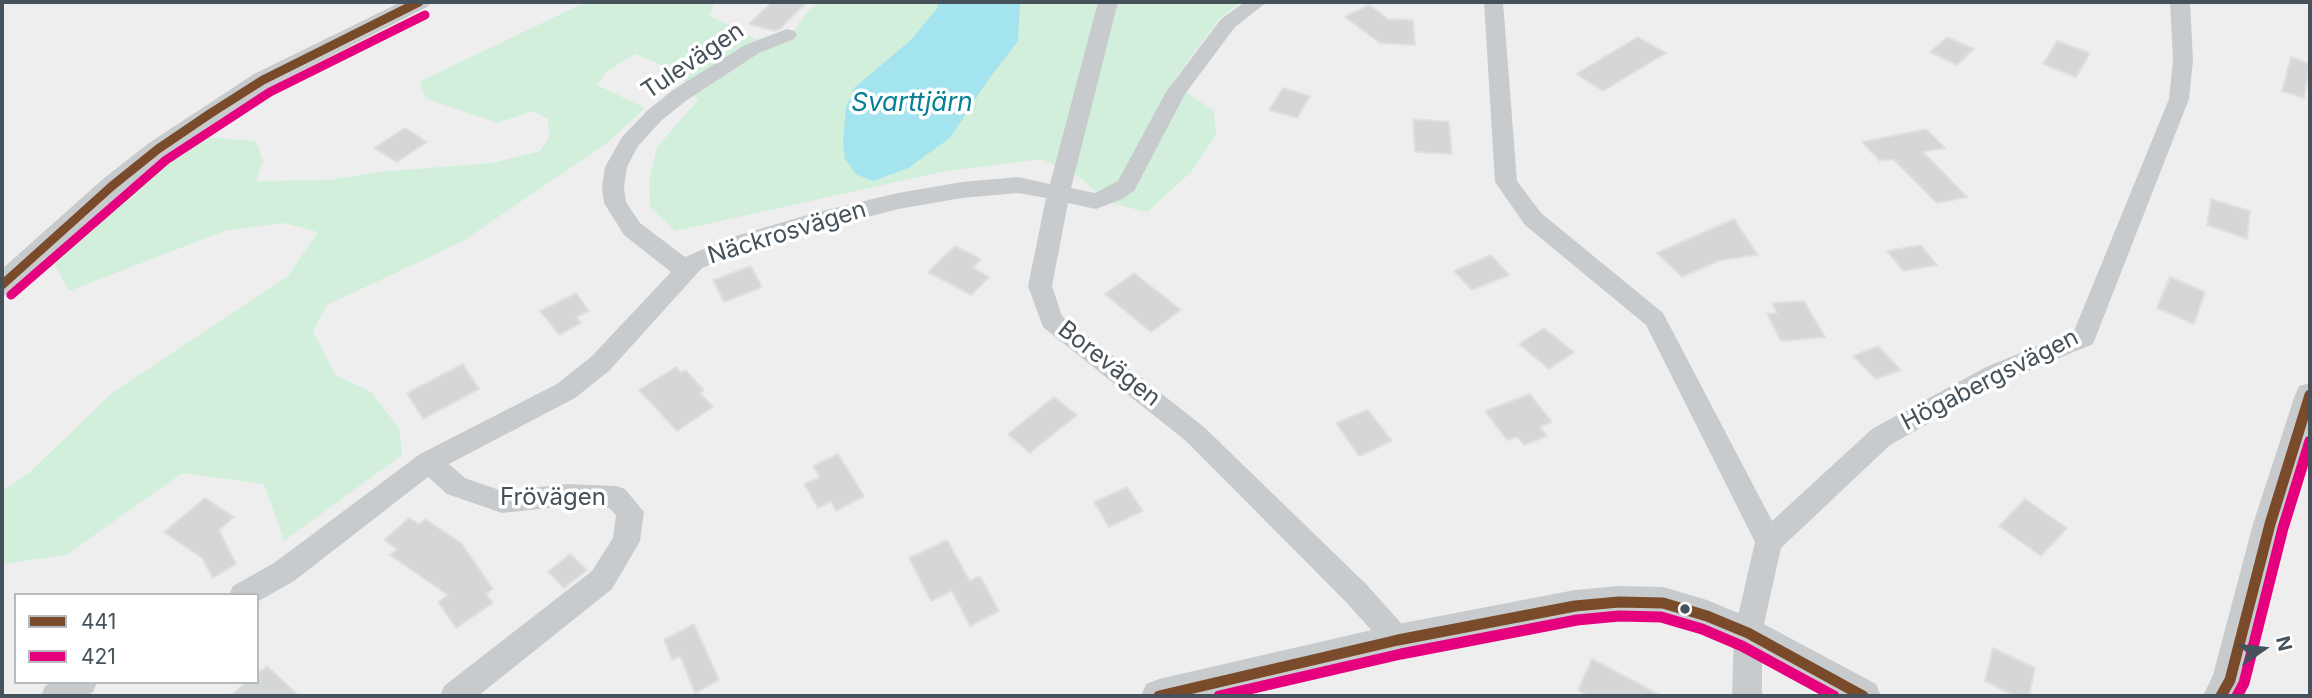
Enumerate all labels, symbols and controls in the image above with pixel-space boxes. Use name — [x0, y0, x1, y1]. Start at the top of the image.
street label: Tulevägen — [636, 16, 750, 106]
water label: Svarttjärn — [851, 87, 973, 119]
street label: Näckrosvägen — [704, 195, 870, 271]
street label: Borevägen — [1052, 315, 1166, 413]
street label: Högabergsvägen — [1897, 323, 2083, 437]
street label: Frövägen — [500, 484, 606, 512]
legend — [14, 593, 259, 684]
unlabelled marker — [1678, 602, 1692, 616]
text: 441 — [81, 609, 116, 634]
north arrow — [2228, 614, 2298, 684]
text: N — [2271, 634, 2297, 654]
text: 421 — [81, 644, 116, 669]

